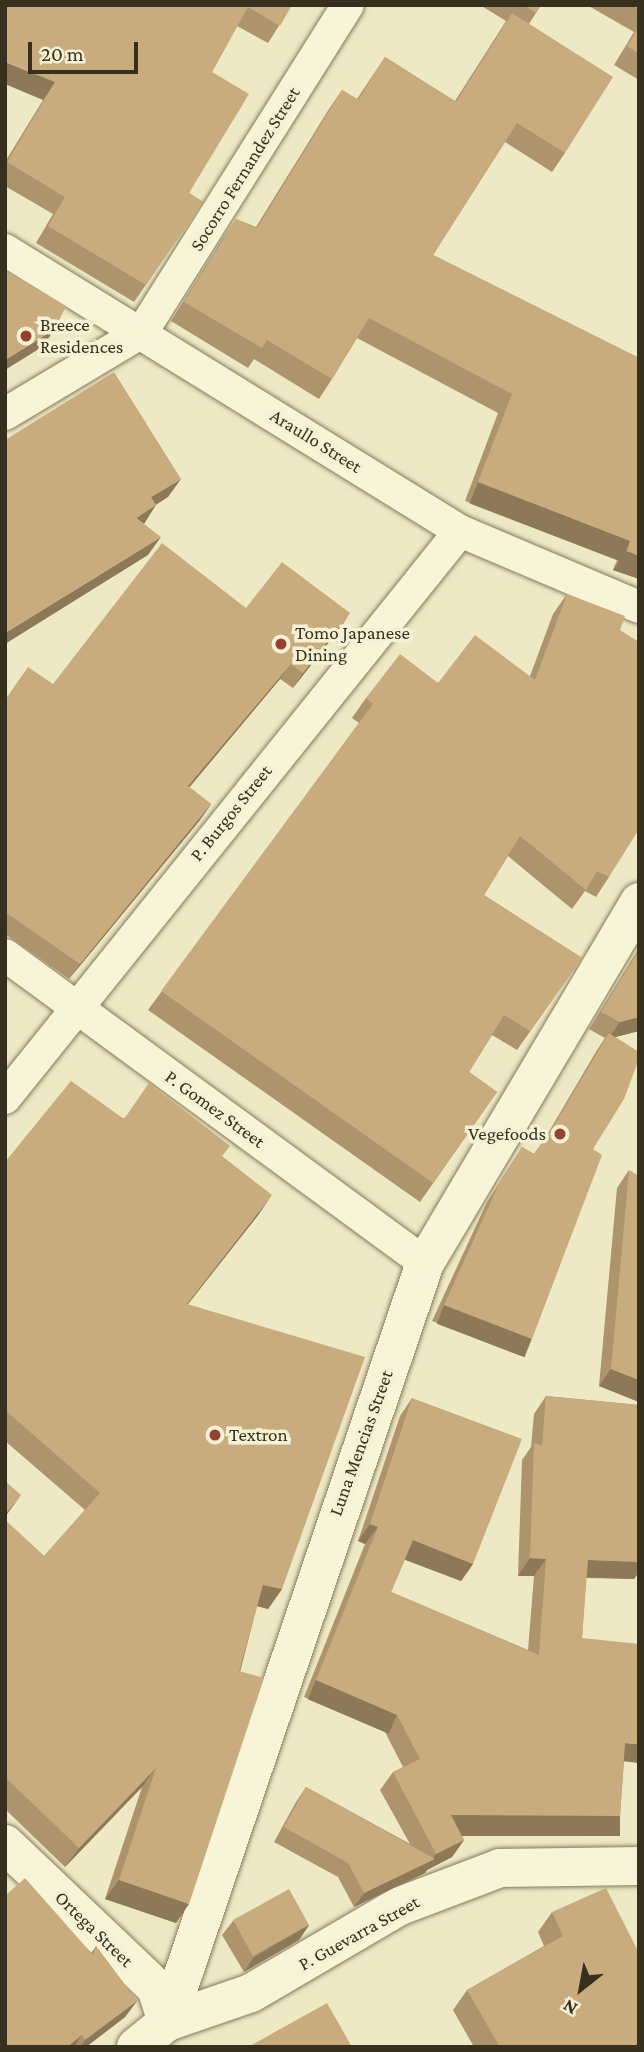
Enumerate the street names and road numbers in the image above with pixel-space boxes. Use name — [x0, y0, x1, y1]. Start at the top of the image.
street label: Socorro Fernandez Street — [185, 83, 305, 255]
street label: Araullo Street — [266, 404, 366, 478]
street label: P. Burgos Street — [185, 760, 277, 866]
street label: P. Gomez Street — [161, 1065, 269, 1153]
street label: Luna Mencias Street — [324, 1367, 398, 1519]
street label: Ortega Street — [50, 1886, 138, 1972]
street label: P. Guevarra Street — [295, 1890, 423, 1976]

